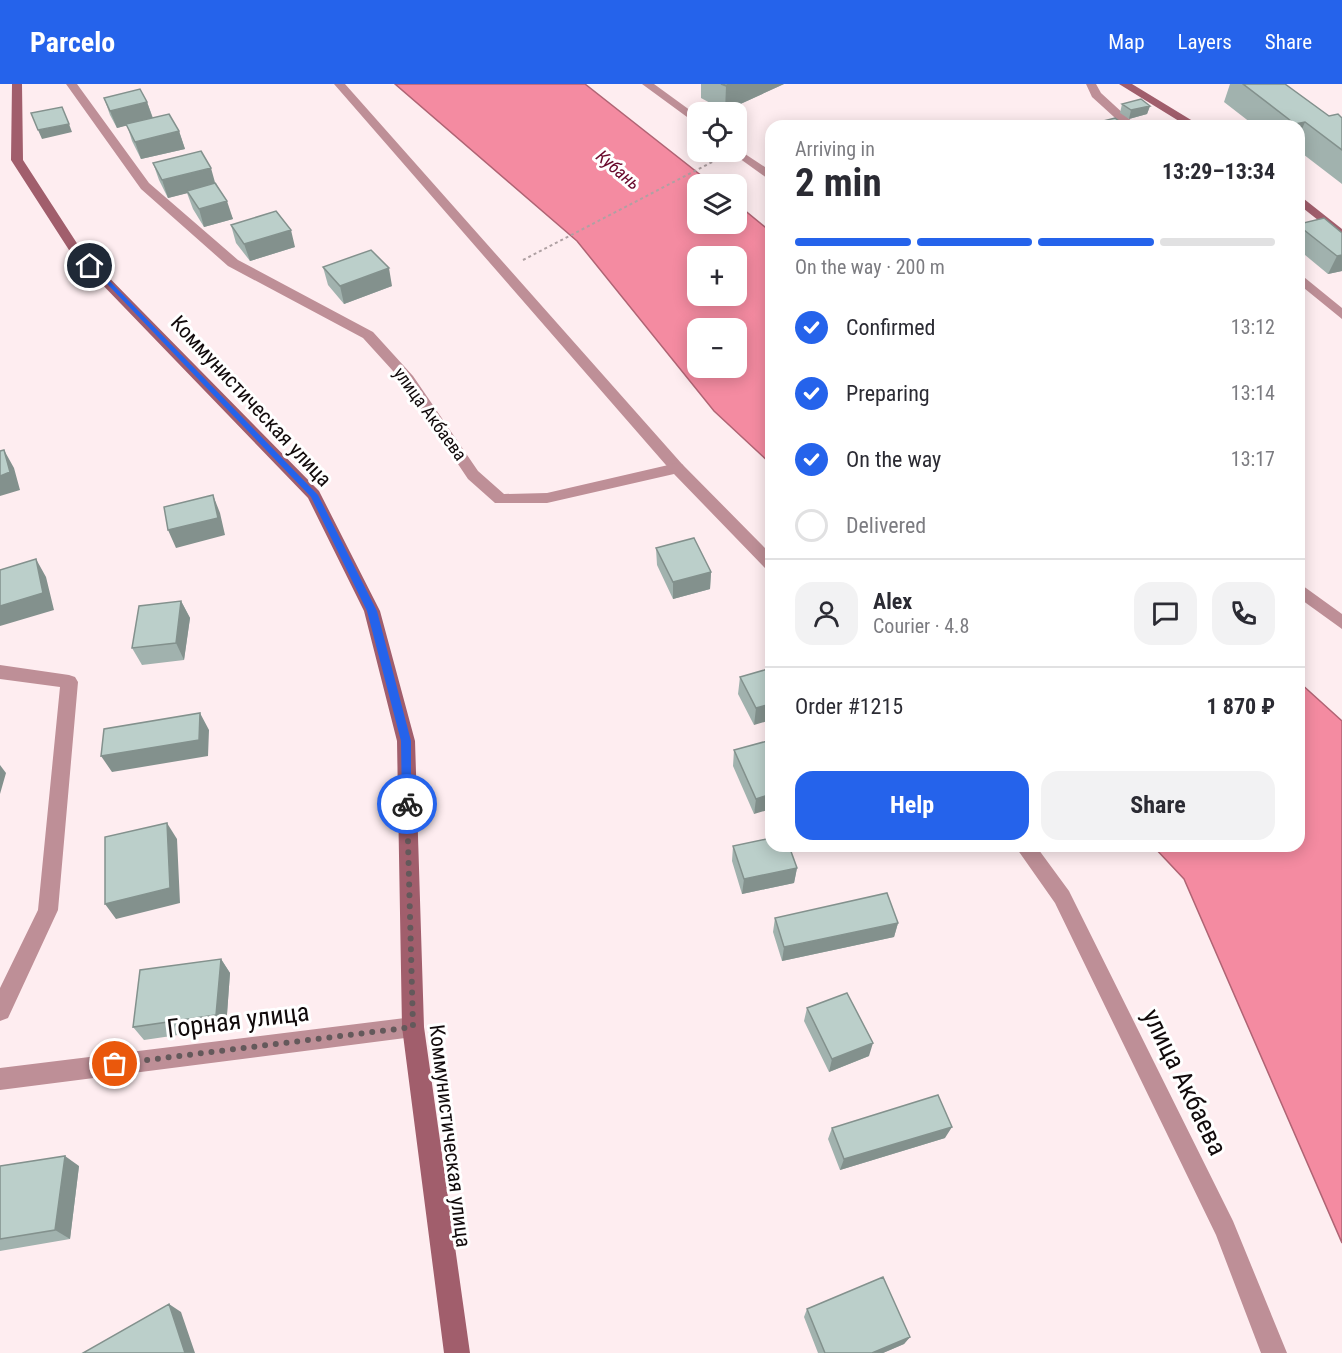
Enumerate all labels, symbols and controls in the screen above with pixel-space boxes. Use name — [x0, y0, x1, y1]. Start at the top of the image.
text: Parcelo — [30, 26, 115, 59]
text: Map — [1108, 30, 1145, 54]
text: Layers — [1178, 30, 1232, 54]
text: Share — [1265, 30, 1312, 54]
map controls — [687, 102, 747, 378]
button: locate — [687, 102, 747, 162]
text: Arriving in — [795, 137, 875, 161]
water label: Кубань — [592, 145, 645, 194]
text: 13:29–13:34 — [1162, 159, 1275, 184]
text: 2 min — [795, 160, 882, 206]
button: layers — [687, 174, 747, 234]
pin — [64, 240, 115, 291]
button: + — [687, 246, 747, 306]
icon: home — [73, 249, 106, 282]
text: On the way · 200 m — [795, 255, 945, 279]
street label: Коммунистическая улица — [166, 311, 336, 491]
icon: check — [795, 311, 828, 344]
text: Confirmed — [846, 315, 935, 340]
text: 13:12 — [1231, 315, 1275, 339]
button: − — [687, 318, 747, 378]
street label: улица Акбаева — [390, 363, 471, 464]
icon: check — [795, 377, 828, 410]
text: Preparing — [846, 381, 930, 406]
text: 13:14 — [1231, 381, 1275, 405]
icon: check — [795, 443, 828, 476]
text: On the way — [846, 447, 941, 472]
text: 13:17 — [1231, 447, 1275, 471]
text: Delivered — [846, 513, 926, 538]
button: person — [795, 582, 858, 645]
button: chat — [1134, 582, 1197, 645]
button: phone — [1212, 582, 1275, 645]
text: Alex — [873, 589, 912, 614]
text: Courier · 4.8 — [873, 614, 969, 638]
text: Order #1215 — [795, 694, 903, 719]
text: 1 870 ₽ — [1207, 694, 1275, 719]
button: Help — [795, 771, 1029, 840]
button: Share — [1041, 771, 1275, 840]
courier — [377, 774, 437, 834]
icon: bike — [391, 788, 424, 821]
street label: Горная улица — [165, 996, 311, 1044]
street label: улица Акбаева — [1137, 1004, 1233, 1160]
street label: Коммунистическая улица — [424, 1023, 476, 1249]
pin — [89, 1038, 140, 1089]
icon: bag — [98, 1047, 131, 1080]

